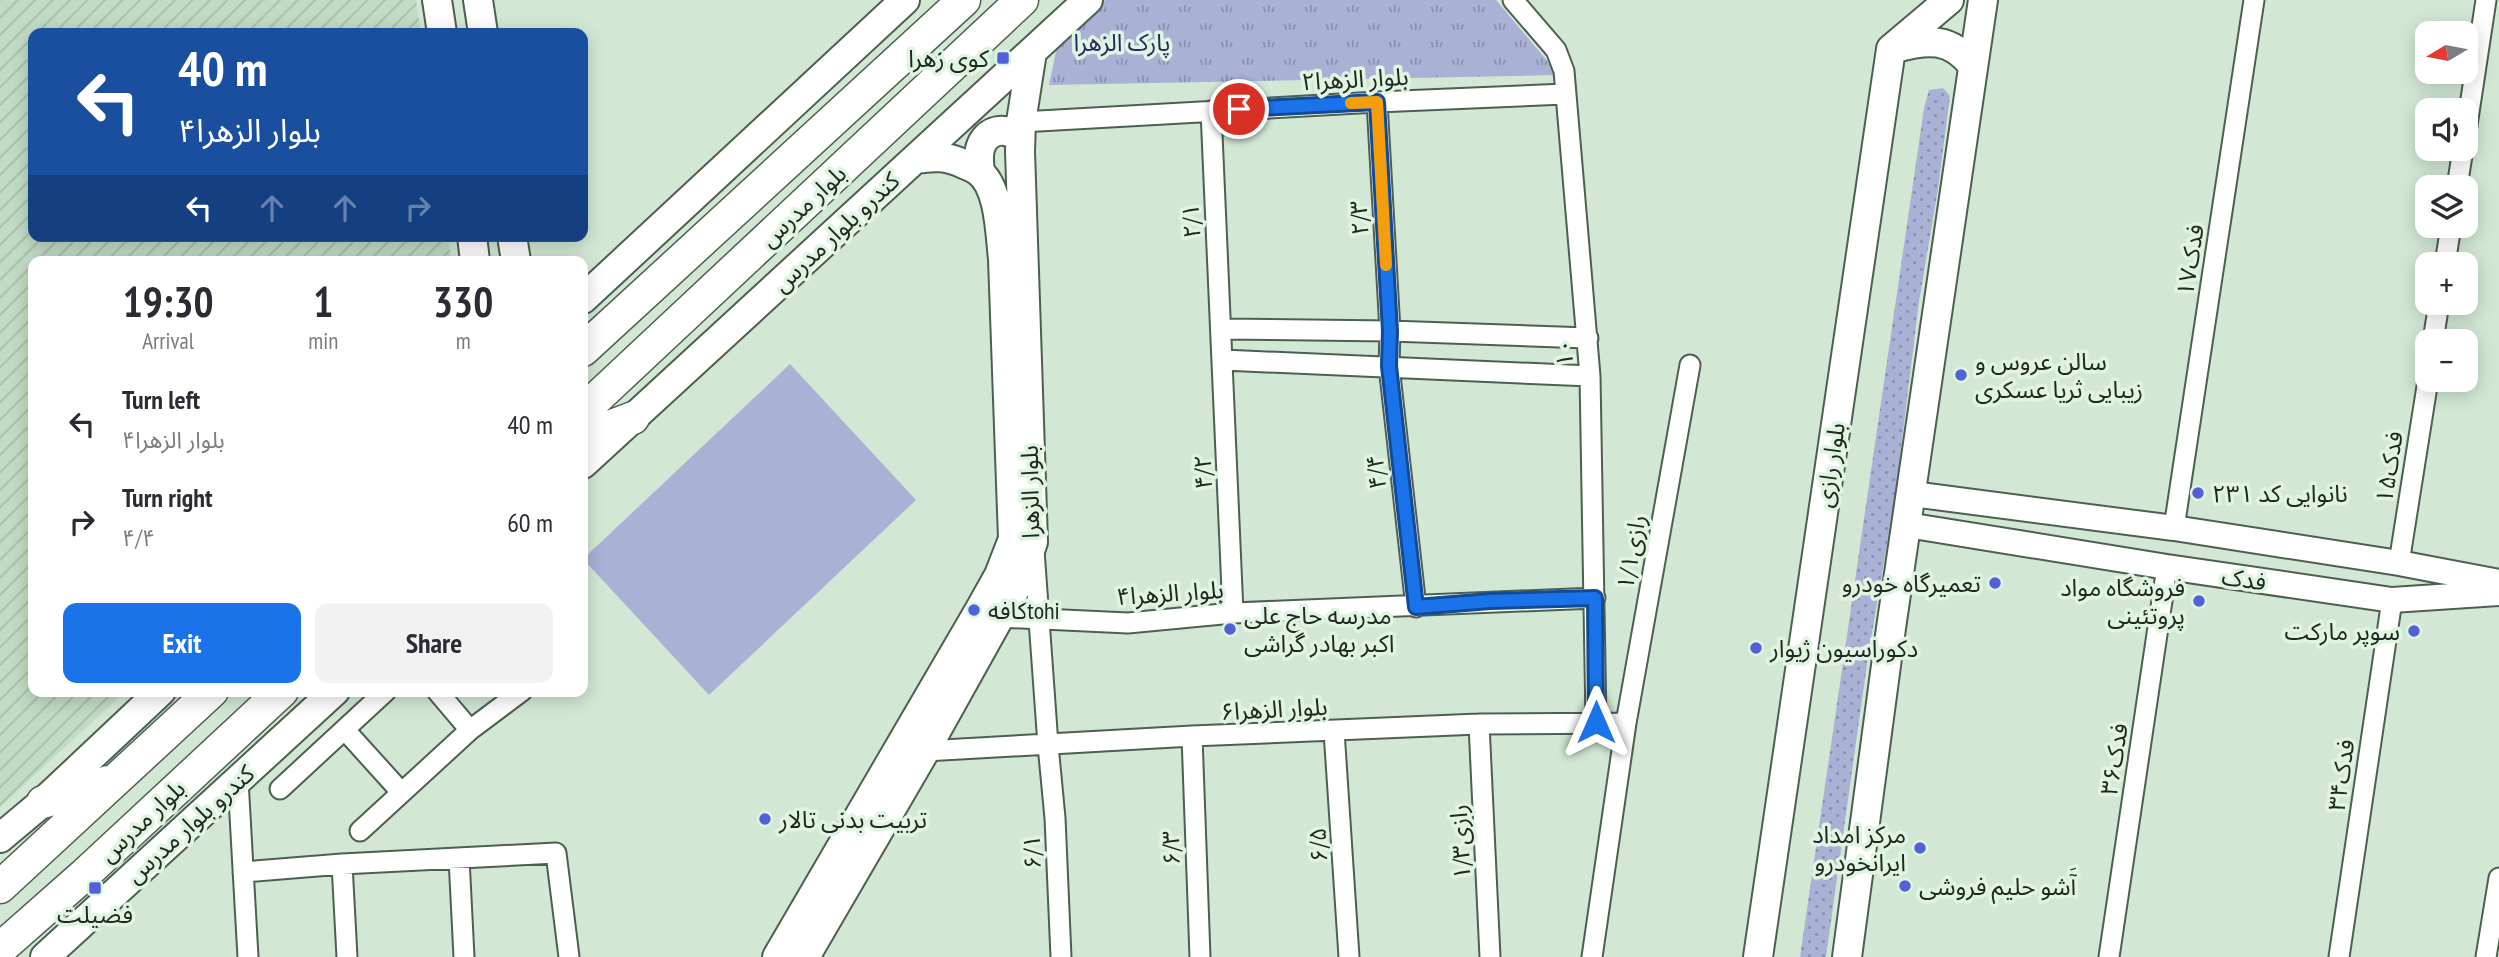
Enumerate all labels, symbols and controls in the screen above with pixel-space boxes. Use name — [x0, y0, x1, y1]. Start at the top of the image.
north arrow — [2415, 21, 2478, 84]
map controls — [2415, 21, 2478, 392]
park label: پارک الزهرا — [1073, 27, 1171, 58]
text: 40 m — [178, 36, 267, 100]
place label: کوی زهرا — [908, 43, 990, 74]
marker: کوی زهرا — [995, 50, 1011, 66]
icon: left — [63, 56, 154, 147]
street label: بلوار الزهرا۲ — [1301, 61, 1409, 97]
pin — [1209, 79, 1269, 139]
icon: arrive — [1220, 90, 1258, 128]
button: sound — [2415, 98, 2478, 161]
text: بلوار الزهرا۴ — [178, 109, 321, 151]
street label: بلوار مدرس — [753, 158, 853, 254]
street label: کندرو بلوار مدرس — [766, 164, 907, 299]
button: layers — [2415, 175, 2478, 238]
icon: left — [180, 189, 218, 227]
icon: ahead — [253, 189, 291, 227]
icon: ahead — [326, 189, 364, 227]
icon: right — [399, 189, 437, 227]
street label: ۲/۳ — [1343, 200, 1375, 236]
street label: ۲/۱ — [1175, 203, 1207, 239]
street label: فدک۱۷ — [2169, 222, 2211, 298]
button: + — [2415, 252, 2478, 315]
text: 19:30 — [123, 274, 214, 329]
text: 1 — [313, 274, 333, 329]
text: 330 — [433, 274, 493, 329]
text: Arrival — [142, 326, 194, 355]
text: min — [308, 326, 338, 355]
text: m — [456, 326, 471, 355]
button: − — [2415, 329, 2478, 392]
street label: ۱۰ — [1548, 338, 1580, 368]
place label: سالن عروس و زیبایی ثریا عسکری — [1975, 346, 2143, 405]
marker: سالن عروس و زیبایی ثریا عسکری — [1953, 367, 1969, 383]
text: Turn left — [122, 383, 200, 416]
icon: left — [63, 405, 101, 443]
text: 40 m — [507, 408, 553, 441]
street label: بلوار رازی — [1808, 420, 1852, 510]
text: بلوار الزهرا۴ — [122, 425, 225, 454]
street label: فدک۱۵ — [2368, 429, 2410, 505]
street label: بلوار الزهرا — [1014, 445, 1046, 539]
street label: ۴/۴ — [1359, 453, 1393, 491]
street label: ۴/۲ — [1187, 454, 1219, 490]
place label: نانوایی کد ۲۳۱ — [2212, 478, 2348, 509]
text: Turn right — [122, 481, 213, 514]
marker: نانوایی کد ۲۳۱ — [2190, 485, 2206, 501]
icon: right — [63, 503, 101, 541]
text: 60 m — [507, 506, 553, 539]
street label: رازی۱/۱ — [1609, 512, 1653, 592]
text: ۴/۴ — [122, 523, 155, 552]
street label: فدک — [2220, 561, 2268, 597]
place label: تعمیرگاه خودرو — [1842, 568, 1981, 599]
place label: فروشگاه مواد پروتئینی — [2060, 572, 2185, 631]
street label: بلوار الزهرا۴ — [1115, 574, 1225, 612]
marker: تعمیرگاه خودرو — [1987, 575, 2003, 591]
marker: فروشگاه مواد پروتئینی — [2191, 593, 2207, 609]
place label: کافهtohi — [988, 595, 1060, 626]
place label: مدرسه حاج علی اکبر بهادر گراشی — [1244, 600, 1394, 659]
marker: کافهtohi — [966, 602, 982, 618]
button: Exit — [63, 603, 301, 683]
button: Share — [315, 603, 553, 683]
place label: سوپر مارکت — [2285, 616, 2400, 647]
marker: مدرسه حاج علی اکبر بهادر گراشی — [1222, 621, 1238, 637]
marker: سوپر مارکت — [2406, 623, 2422, 639]
place label: دکوراسیون ژیوار — [1769, 633, 1918, 664]
marker: دکوراسیون ژیوار — [1748, 640, 1764, 656]
position arrow — [1559, 685, 1633, 759]
street label: بلوار الزهرا۶ — [1220, 691, 1328, 727]
street label: فدک۳۶ — [2093, 721, 2135, 797]
street label: فدک۳۴ — [2321, 737, 2361, 813]
street label: کندرو بلوار مدرس — [119, 757, 262, 890]
street label: بلوار مدرس — [92, 773, 192, 869]
street label: رازی۱/۳ — [1443, 803, 1477, 881]
place label: تربیت بدنی تالار — [778, 804, 927, 835]
marker: تربیت بدنی تالار — [757, 811, 773, 827]
place label: مرکز امداد ایرانخودرو — [1812, 819, 1906, 878]
street label: ۶/۵ — [1302, 827, 1334, 863]
street label: ۶/۳ — [1155, 830, 1187, 866]
street label: ۶/۱ — [1016, 834, 1048, 870]
marker: مرکز امداد ایرانخودرو — [1912, 840, 1928, 856]
place label: آَشو حلیم فروشی — [1919, 867, 2077, 904]
marker: آَشو حلیم فروشی — [1897, 878, 1913, 894]
marker: فضیلت — [87, 880, 103, 896]
place label: فضیلت — [57, 899, 133, 930]

